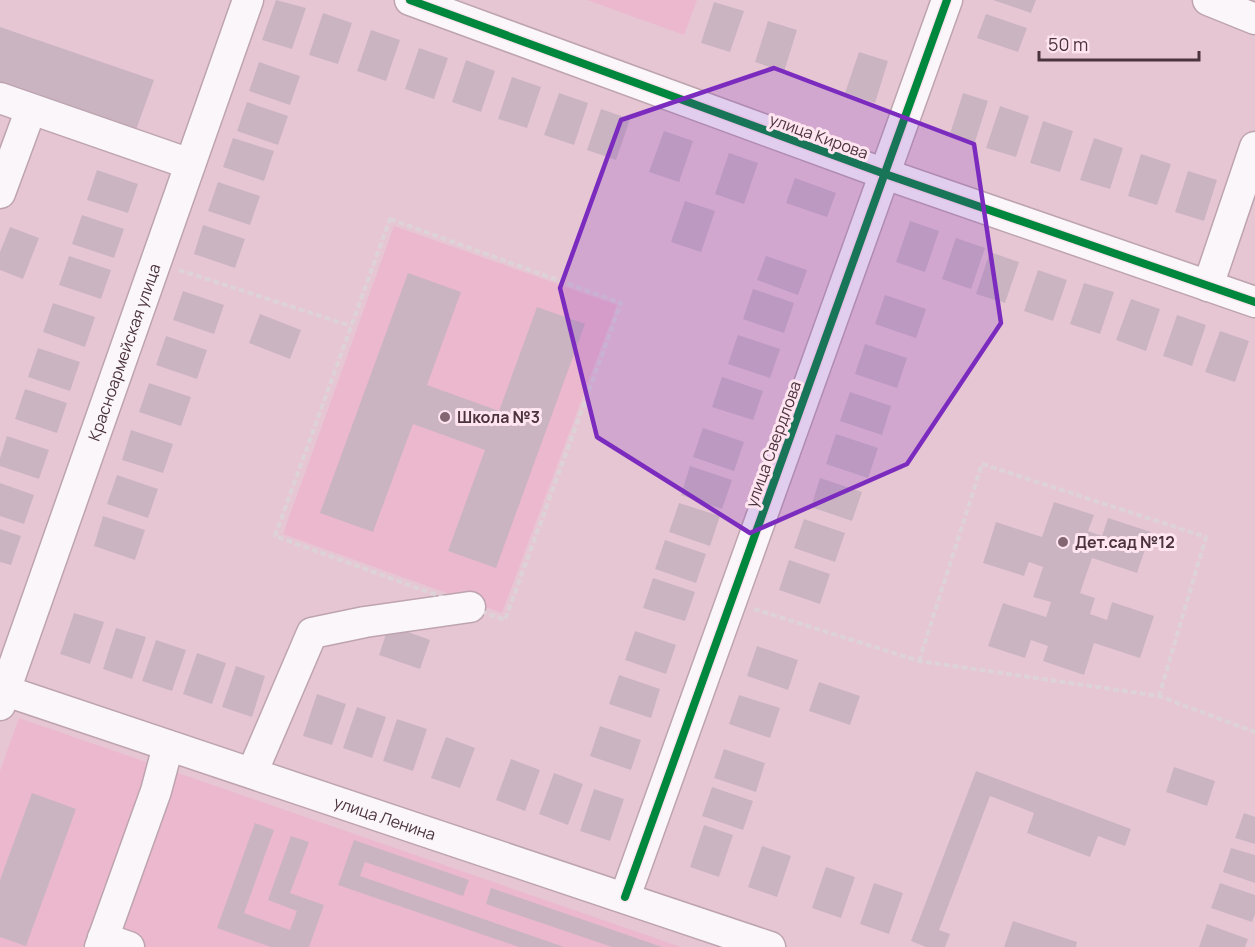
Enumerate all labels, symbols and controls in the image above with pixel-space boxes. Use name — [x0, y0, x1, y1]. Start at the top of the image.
scale bar — [1039, 24, 1200, 62]
text: 50 m — [1048, 32, 1088, 56]
street label: улица Кирова — [767, 108, 871, 164]
street label: Красноармейская улица — [83, 261, 165, 444]
street label: улица Свердлова — [740, 378, 806, 510]
place label: Школа №3 — [457, 406, 540, 428]
marker: Школа №3 — [438, 410, 452, 424]
place label: Дет.сад №12 — [1075, 531, 1175, 553]
marker: Дет.сад №12 — [1056, 535, 1070, 549]
street label: улица Ленина — [331, 791, 439, 845]

